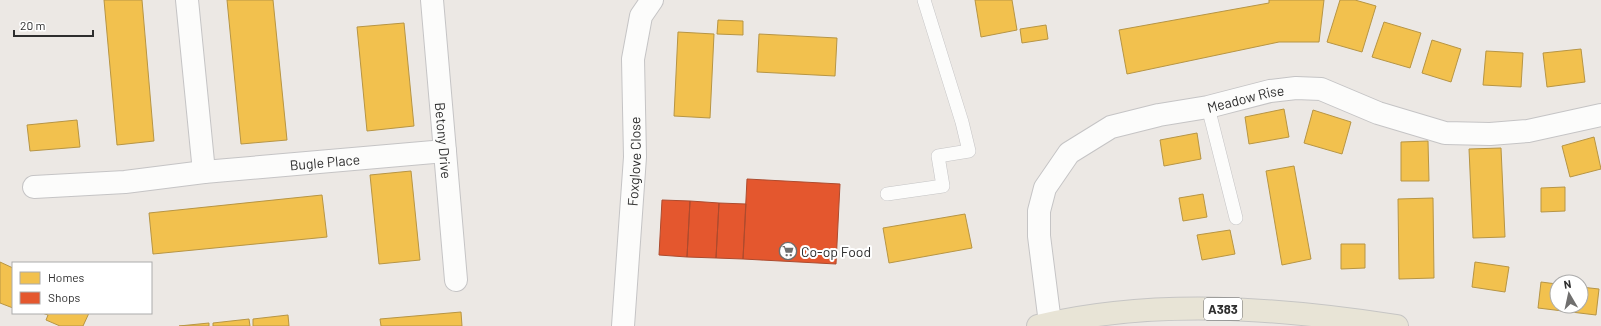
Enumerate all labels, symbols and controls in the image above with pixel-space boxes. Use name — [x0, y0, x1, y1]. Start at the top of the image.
scale bar — [14, 12, 93, 38]
text: 20 m — [20, 18, 46, 32]
street label: Meadow Rise — [1205, 81, 1285, 115]
street label: Betony Drive — [432, 102, 456, 179]
street label: Foxglove Close — [623, 116, 644, 207]
street label: Bugle Place — [289, 150, 361, 173]
supermarket icon: Co-op Food — [778, 241, 798, 261]
place label: Co-op Food — [801, 243, 871, 260]
legend — [12, 262, 152, 314]
text: Homes — [48, 270, 85, 284]
north arrow — [1549, 274, 1589, 314]
text: N — [1563, 277, 1572, 291]
text: Shops — [48, 290, 81, 304]
road number: A383 — [1204, 298, 1242, 320]

